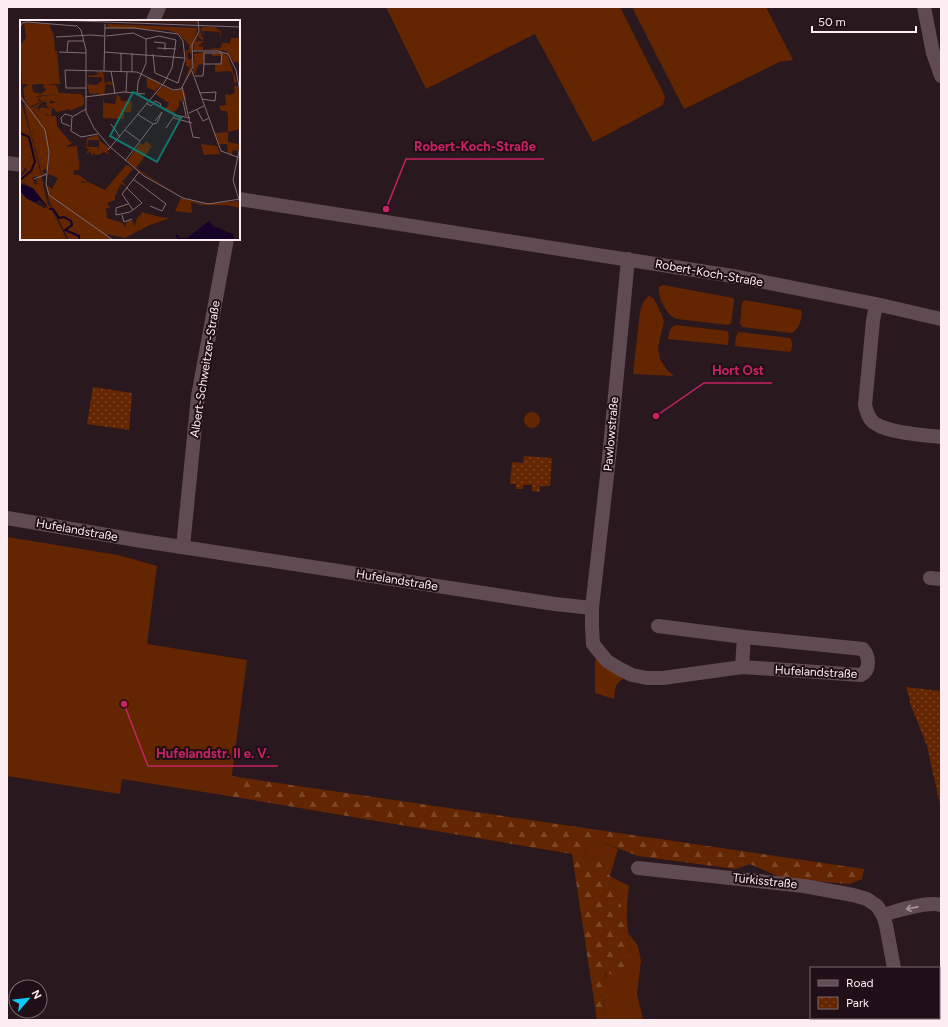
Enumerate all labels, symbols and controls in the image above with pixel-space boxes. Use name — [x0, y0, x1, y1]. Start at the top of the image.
scale bar — [812, 8, 916, 34]
text: 50 m — [818, 15, 846, 29]
inset map — [20, 20, 240, 240]
callout: Robert-Koch-Straße — [406, 134, 544, 159]
text: Robert-Koch-Straße — [414, 139, 536, 154]
street label: Robert-Koch-Straße — [654, 257, 765, 289]
street label: Albert-Schweitzer-Straße — [187, 299, 223, 438]
callout: Hort Ost — [704, 358, 772, 383]
text: Hort Ost — [712, 363, 764, 378]
street label: Pawlowstraße — [601, 396, 621, 472]
street label: Hufelandstraße — [35, 516, 119, 544]
street label: Hufelandstraße — [355, 567, 439, 593]
street label: Hufelandstraße — [774, 663, 858, 681]
callout: Hufelandstr. II e. V. — [148, 741, 278, 766]
text: Hufelandstr. II e. V. — [156, 746, 270, 761]
street label: Türkisstraße — [732, 871, 798, 891]
one-way arrow — [906, 904, 919, 912]
legend — [810, 967, 940, 1019]
text: Road — [846, 976, 874, 990]
north arrow — [8, 979, 48, 1019]
text: N — [29, 988, 44, 1001]
text: Park — [846, 996, 869, 1010]

